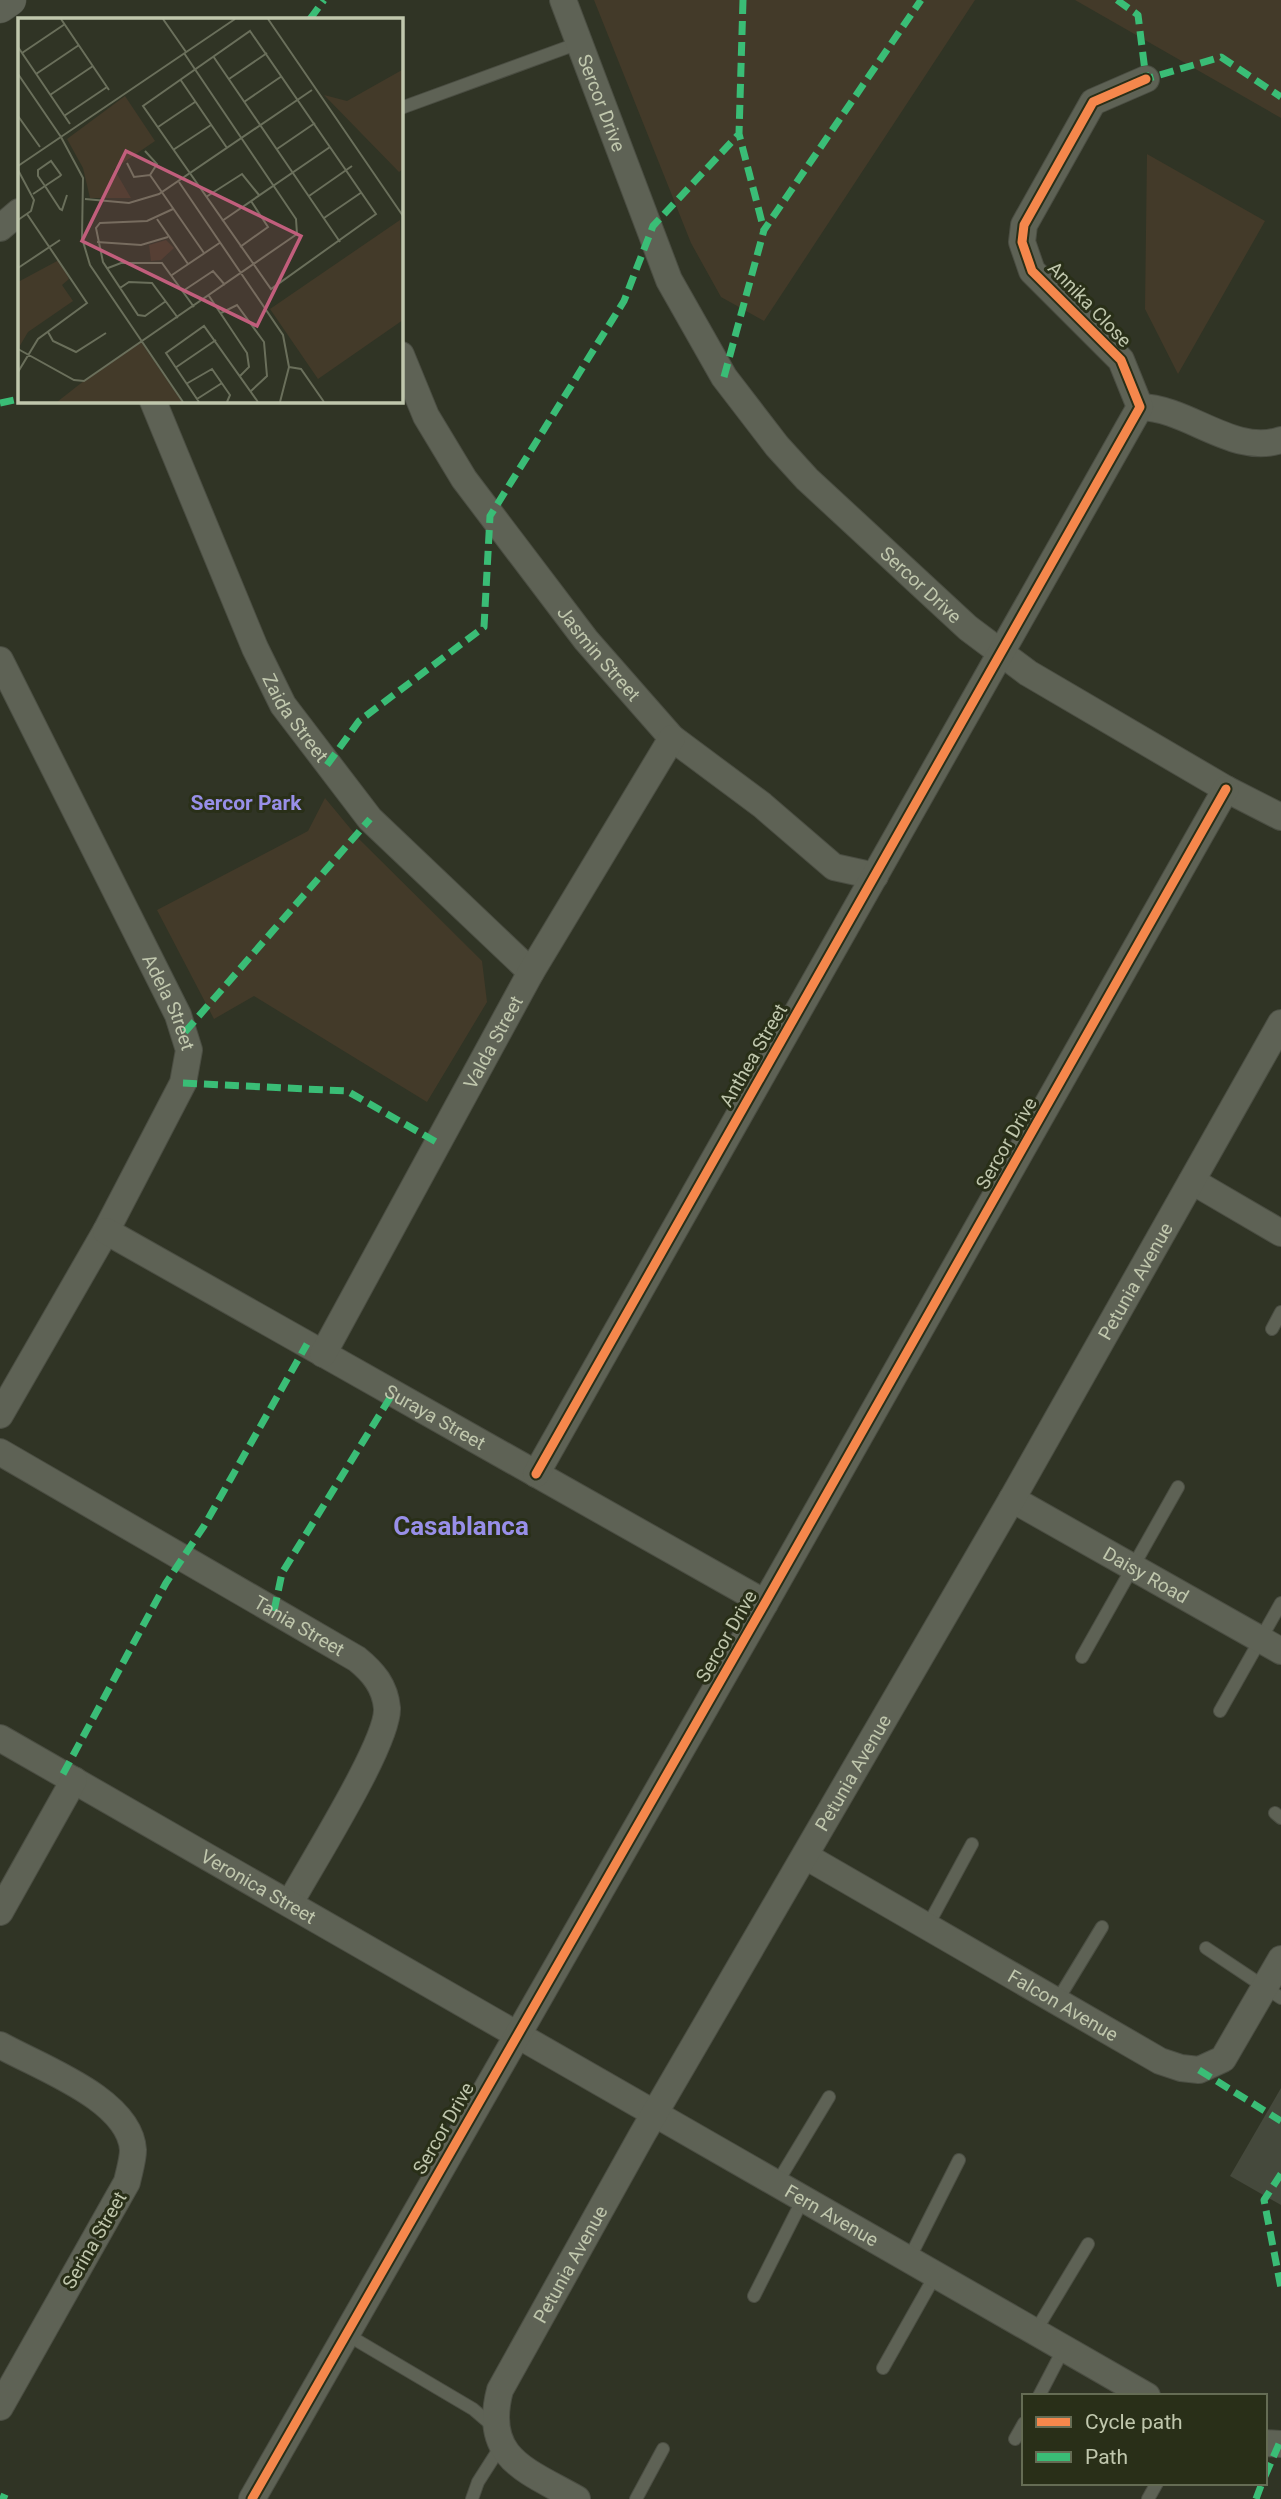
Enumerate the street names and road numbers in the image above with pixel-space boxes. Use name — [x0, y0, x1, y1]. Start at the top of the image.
street label: Sercor Drive — [573, 51, 630, 155]
street label: Annika Close — [1043, 257, 1136, 352]
street label: Sercor Drive — [875, 542, 966, 628]
street label: Jasmin Street — [552, 601, 645, 706]
street label: Zaida Street — [257, 670, 333, 767]
street label: Adela Street — [137, 950, 199, 1053]
street label: Valda Street — [459, 992, 528, 1093]
street label: Anthea Street — [715, 1000, 792, 1111]
street label: Sercor Drive — [971, 1093, 1042, 1193]
street label: Petunia Avenue — [1093, 1219, 1178, 1344]
street label: Suraya Street — [380, 1380, 489, 1455]
street label: Daisy Road — [1099, 1542, 1193, 1608]
street label: Sercor Drive — [691, 1586, 762, 1686]
street label: Tania Street — [250, 1591, 349, 1661]
street label: Petunia Avenue — [810, 1711, 896, 1835]
street label: Veronica Street — [196, 1845, 320, 1929]
street label: Falcon Avenue — [1004, 1965, 1122, 2046]
street label: Sercor Drive — [408, 2078, 479, 2178]
street label: Fern Avenue — [781, 2180, 883, 2252]
street label: Serina Street — [57, 2188, 131, 2293]
street label: Petunia Avenue — [529, 2202, 612, 2327]

